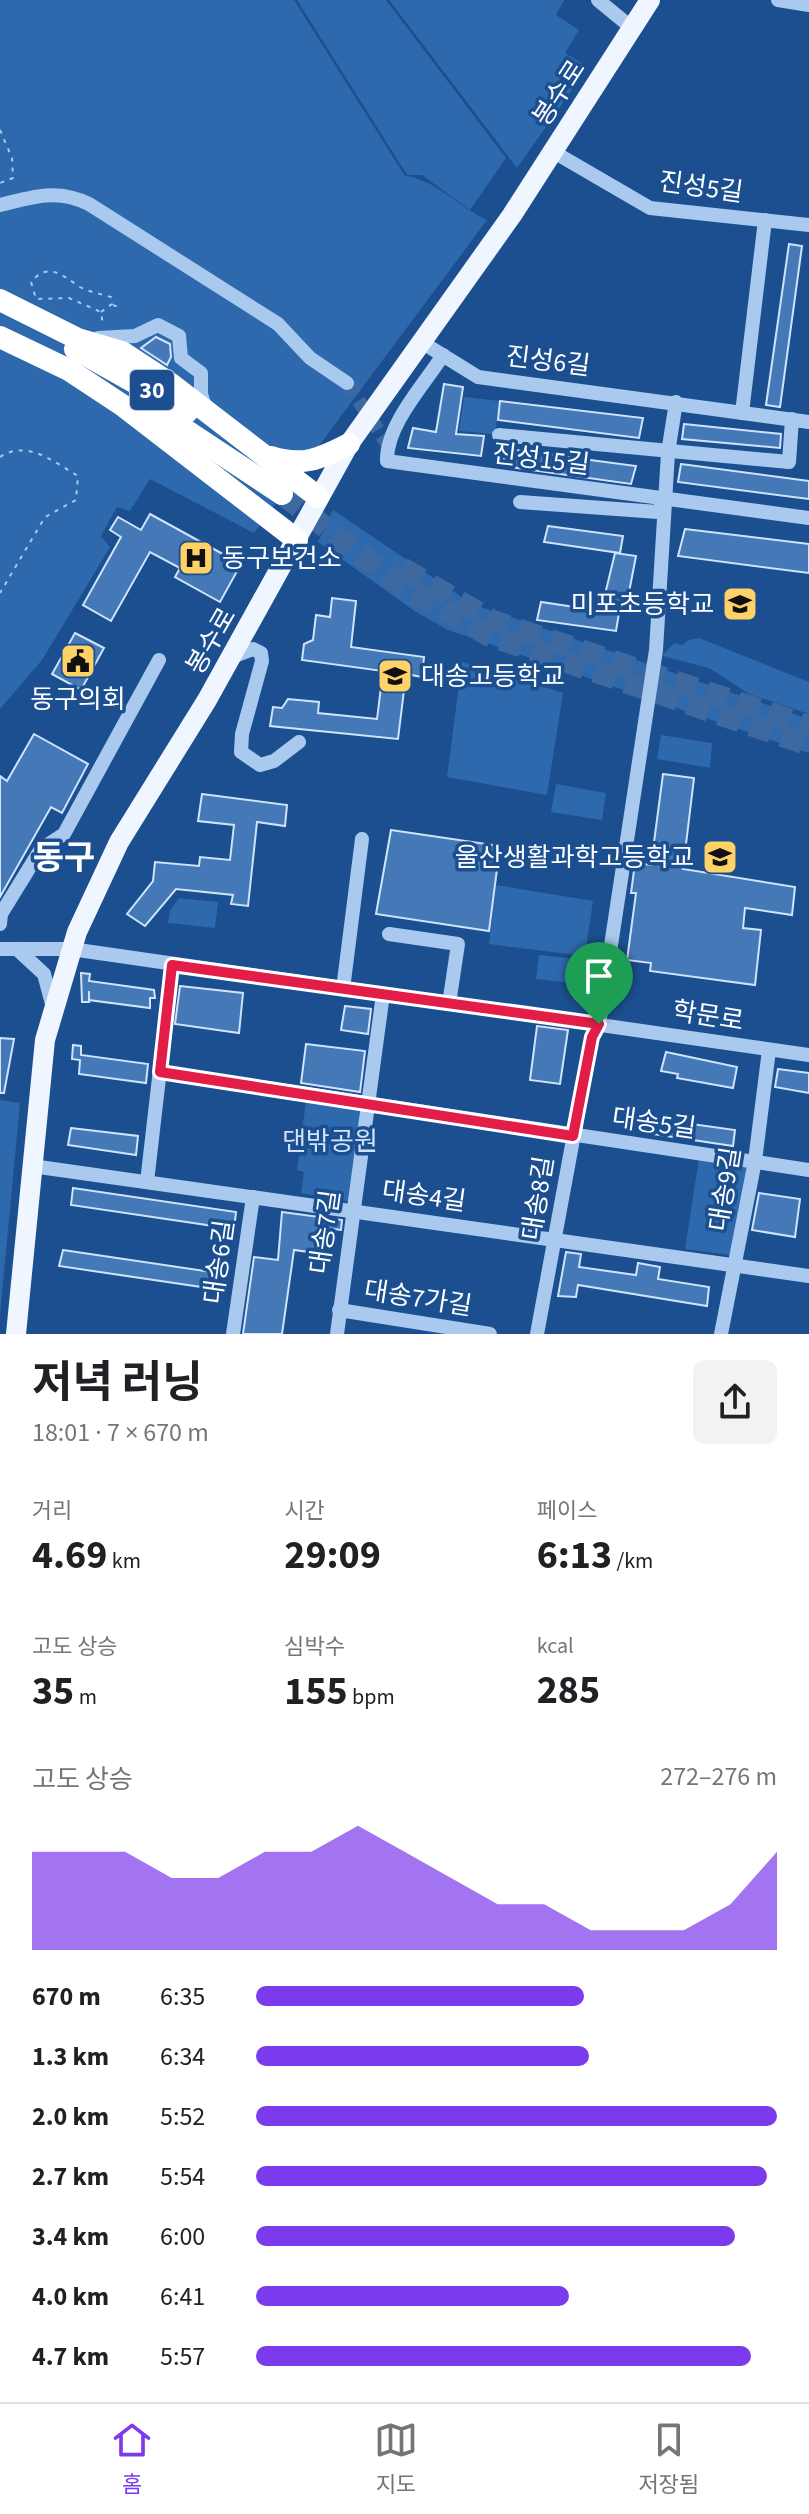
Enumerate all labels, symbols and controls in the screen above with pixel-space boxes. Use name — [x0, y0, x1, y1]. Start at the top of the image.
street label: 봉수로 — [524, 53, 594, 133]
street label: 진성5길 — [656, 163, 746, 211]
street label: 진성6길 — [504, 337, 592, 385]
road number: 30 — [130, 370, 174, 410]
street label: 진성15길 — [490, 435, 592, 483]
hospital icon: 동구보건소 — [177, 539, 215, 577]
place label: 동구보건소 — [222, 540, 342, 577]
school or university icon: 미포초등학교 — [721, 585, 759, 623]
place label: 미포초등학교 — [570, 586, 714, 623]
street label: 봉수로 — [177, 601, 245, 681]
public building icon: 동구의회 — [59, 642, 97, 680]
school or university icon: 대송고등학교 — [376, 657, 414, 695]
place label: 대송고등학교 — [421, 658, 565, 695]
place label: 동구의회 — [30, 681, 126, 718]
district label: 동구 — [33, 834, 95, 883]
school or university icon: 울산생활과학고등학교 — [701, 838, 739, 876]
place label: 울산생활과학고등학교 — [455, 839, 694, 876]
pin — [565, 942, 633, 1024]
icon: arrive — [577, 954, 621, 998]
street label: 학문로 — [670, 992, 746, 1040]
street label: 대송5길 — [609, 1099, 699, 1147]
park label: 댄밖공원 — [282, 1123, 378, 1160]
street label: 대송9길 — [700, 1144, 750, 1234]
street label: 대송8길 — [513, 1153, 563, 1243]
street label: 대송4길 — [379, 1172, 469, 1220]
street label: 대송7길 — [301, 1187, 349, 1277]
street label: 대송6길 — [195, 1217, 243, 1307]
street label: 대송7가길 — [361, 1271, 475, 1325]
text: 저녁 러닝 — [32, 1352, 203, 1415]
button: share — [693, 1360, 777, 1444]
text: 18:01 · 7 × 670 m — [32, 1414, 209, 1451]
text: 거리 — [32, 1495, 72, 1527]
text: 시간 — [284, 1495, 325, 1527]
text: 페이스 — [537, 1495, 597, 1527]
text: 4.69 — [32, 1527, 107, 1584]
text: 29:09 — [284, 1527, 381, 1584]
text: 6:13 — [537, 1527, 612, 1584]
text: km — [107, 1545, 141, 1577]
text: /km — [612, 1545, 653, 1577]
text: kcal — [537, 1630, 574, 1662]
text: 고도 상승 — [32, 1631, 117, 1663]
text: 심박수 — [284, 1631, 345, 1663]
text: 285 — [537, 1662, 600, 1719]
text: 35 — [32, 1663, 74, 1720]
text: 155 — [284, 1663, 348, 1720]
text: m — [74, 1681, 97, 1713]
text: bpm — [348, 1681, 395, 1713]
text: 272–276 m — [660, 1758, 777, 1795]
text: 고도 상승 — [32, 1761, 133, 1798]
text: 670 m — [32, 1978, 101, 2015]
text: 6:35 — [160, 1978, 205, 2015]
text: 1.3 km — [32, 2038, 109, 2075]
text: 6:34 — [160, 2038, 205, 2075]
text: 2.0 km — [32, 2098, 109, 2135]
text: 5:52 — [160, 2098, 205, 2135]
text: 2.7 km — [32, 2158, 109, 2195]
text: 5:54 — [160, 2158, 205, 2195]
text: 3.4 km — [32, 2218, 109, 2255]
text: 6:00 — [160, 2218, 205, 2255]
text: 4.0 km — [32, 2278, 109, 2315]
text: 6:41 — [160, 2278, 205, 2315]
text: 4.7 km — [32, 2338, 109, 2375]
text: 5:57 — [160, 2338, 205, 2375]
tab: 홈 — [110, 2418, 154, 2501]
tab: 지도 — [374, 2418, 418, 2501]
tab: 저장됨 — [638, 2418, 699, 2501]

